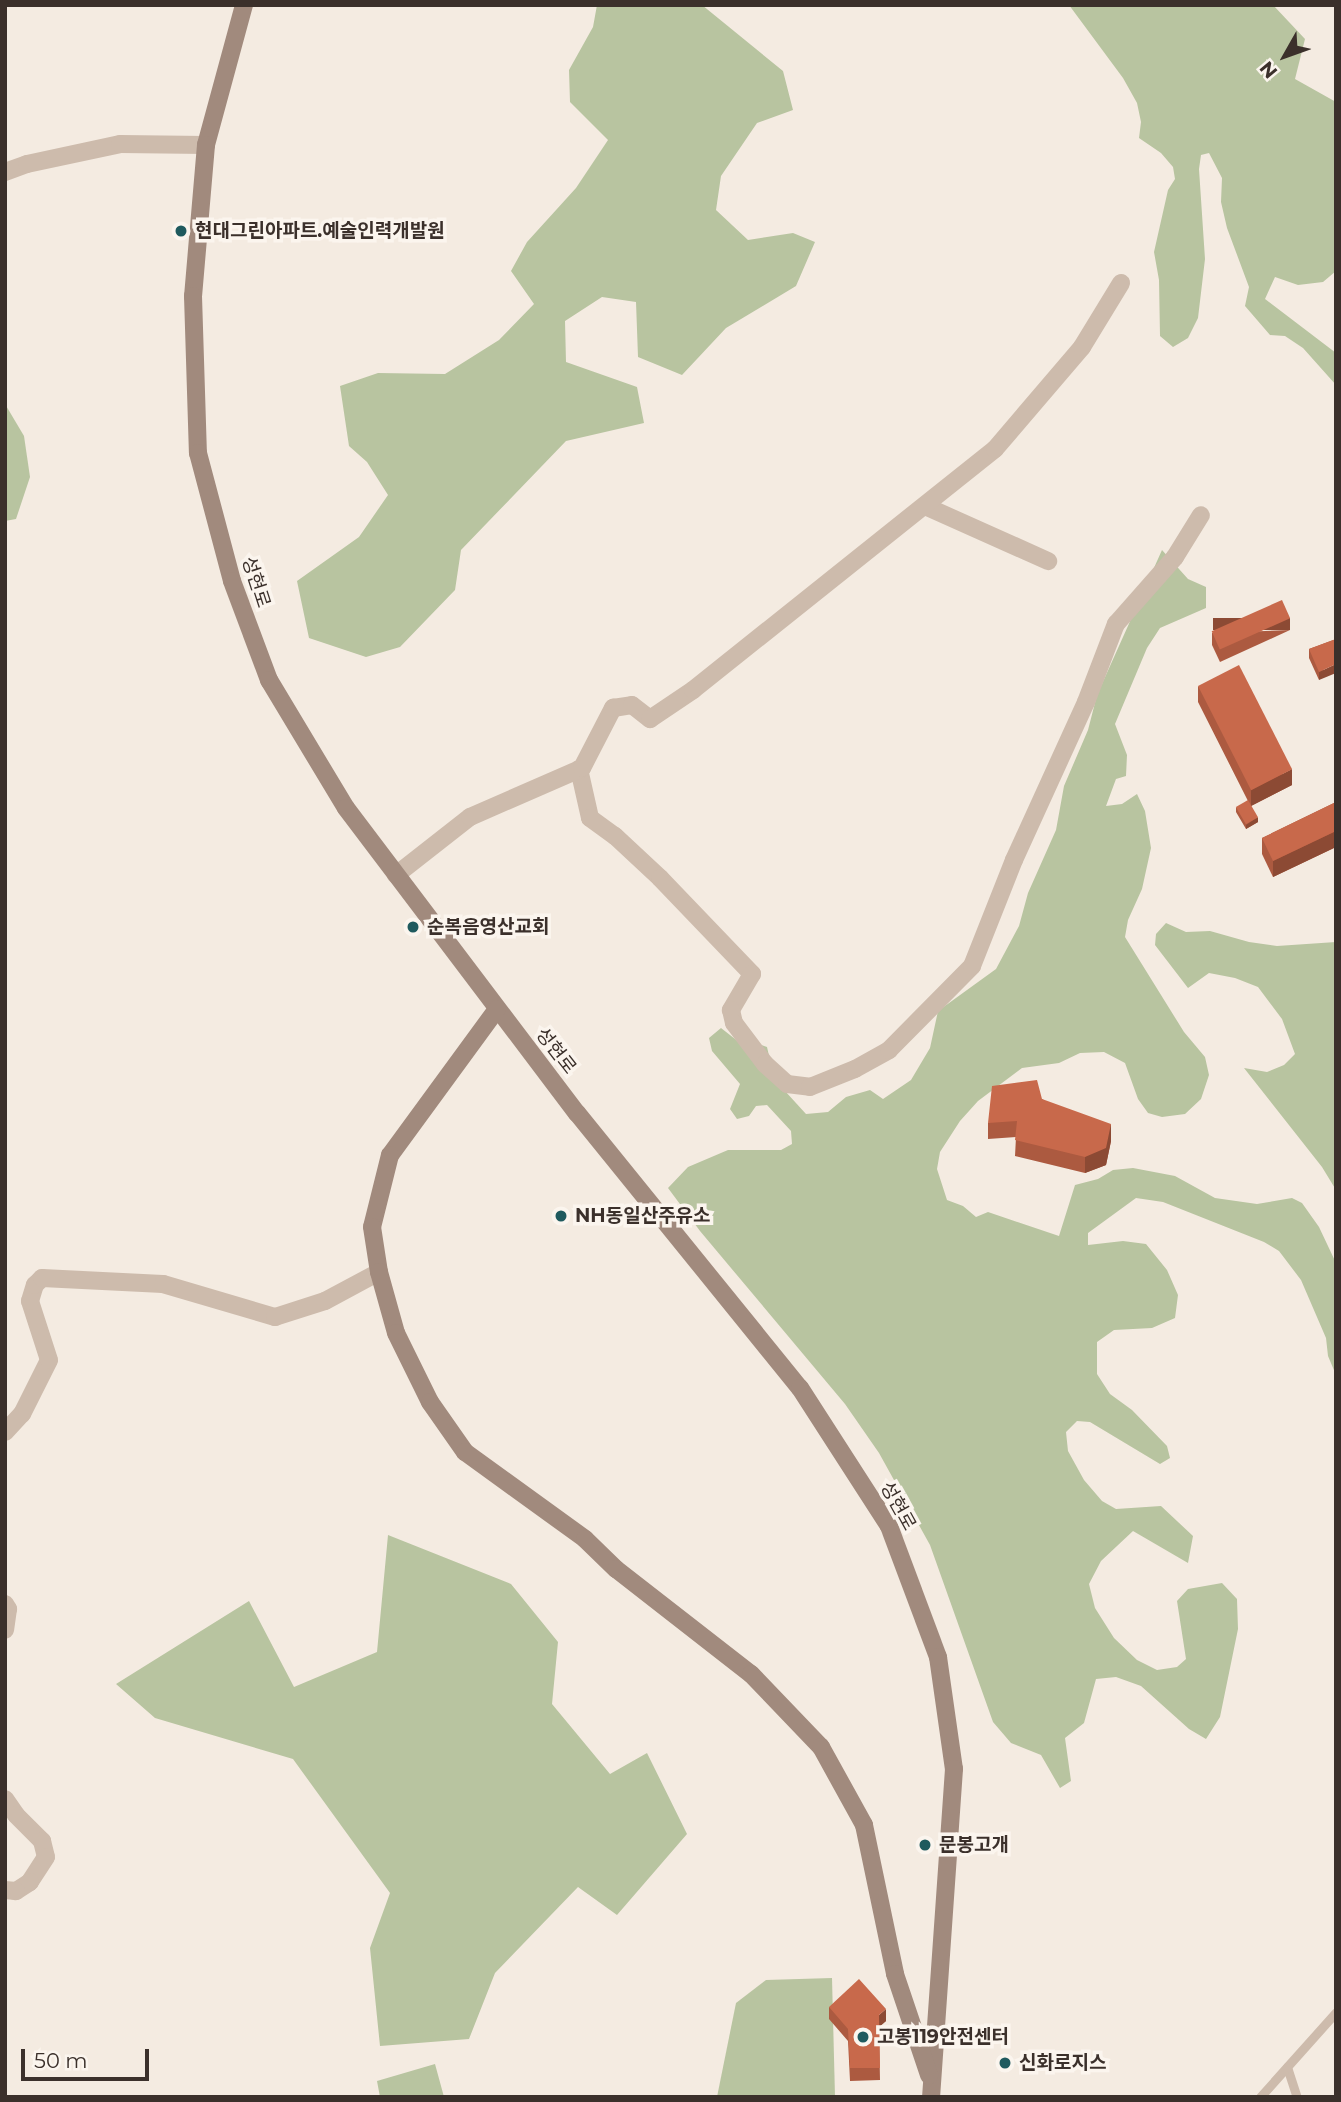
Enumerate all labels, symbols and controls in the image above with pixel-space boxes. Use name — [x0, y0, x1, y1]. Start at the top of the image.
north arrow — [1250, 21, 1320, 91]
text: N — [1255, 57, 1282, 83]
place label: 현대그린아파트.예술인력개발원 — [195, 220, 445, 242]
marker: 현대그린아파트.예술인력개발원 — [173, 223, 189, 239]
street label: 성현로 — [237, 554, 275, 610]
place label: 순복음영산교회 — [427, 916, 549, 938]
marker: 순복음영산교회 — [405, 919, 421, 935]
street label: 성현로 — [531, 1023, 581, 1079]
place label: NH동일산주유소 — [575, 1205, 711, 1227]
marker: NH동일산주유소 — [553, 1208, 569, 1224]
street label: 성현로 — [875, 1478, 921, 1534]
place label: 문봉고개 — [939, 1834, 1009, 1856]
marker: 문봉고개 — [917, 1837, 933, 1853]
place label: 고봉119안전센터 — [877, 2026, 1009, 2048]
marker: 고봉119안전센터 — [855, 2029, 871, 2045]
scale bar — [24, 2036, 152, 2080]
text: 50 m — [34, 2048, 88, 2073]
place label: 신화로지스 — [1019, 2052, 1106, 2074]
marker: 신화로지스 — [997, 2055, 1013, 2071]

